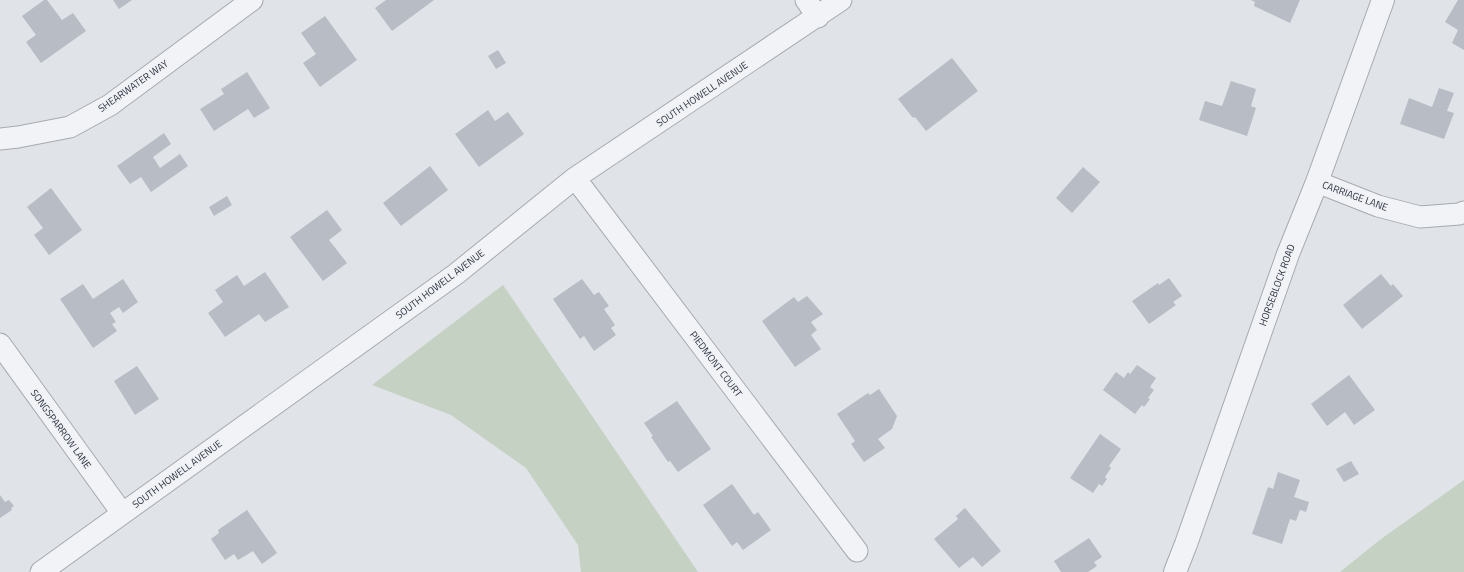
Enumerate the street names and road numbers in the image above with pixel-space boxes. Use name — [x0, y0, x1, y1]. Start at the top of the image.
street label: SHEARWATER WAY — [95, 56, 172, 116]
street label: SOUTH HOWELL AVENUE — [653, 57, 751, 130]
street label: CARRIAGE LANE — [1320, 177, 1390, 215]
street label: HORSEBLOCK ROAD — [1255, 242, 1299, 328]
street label: SOUTH HOWELL AVENUE — [392, 245, 488, 322]
street label: PIEDMONT COURT — [686, 328, 746, 401]
street label: SONGSPARROW LANE — [27, 386, 95, 472]
street label: SOUTH HOWELL AVENUE — [129, 436, 225, 512]

